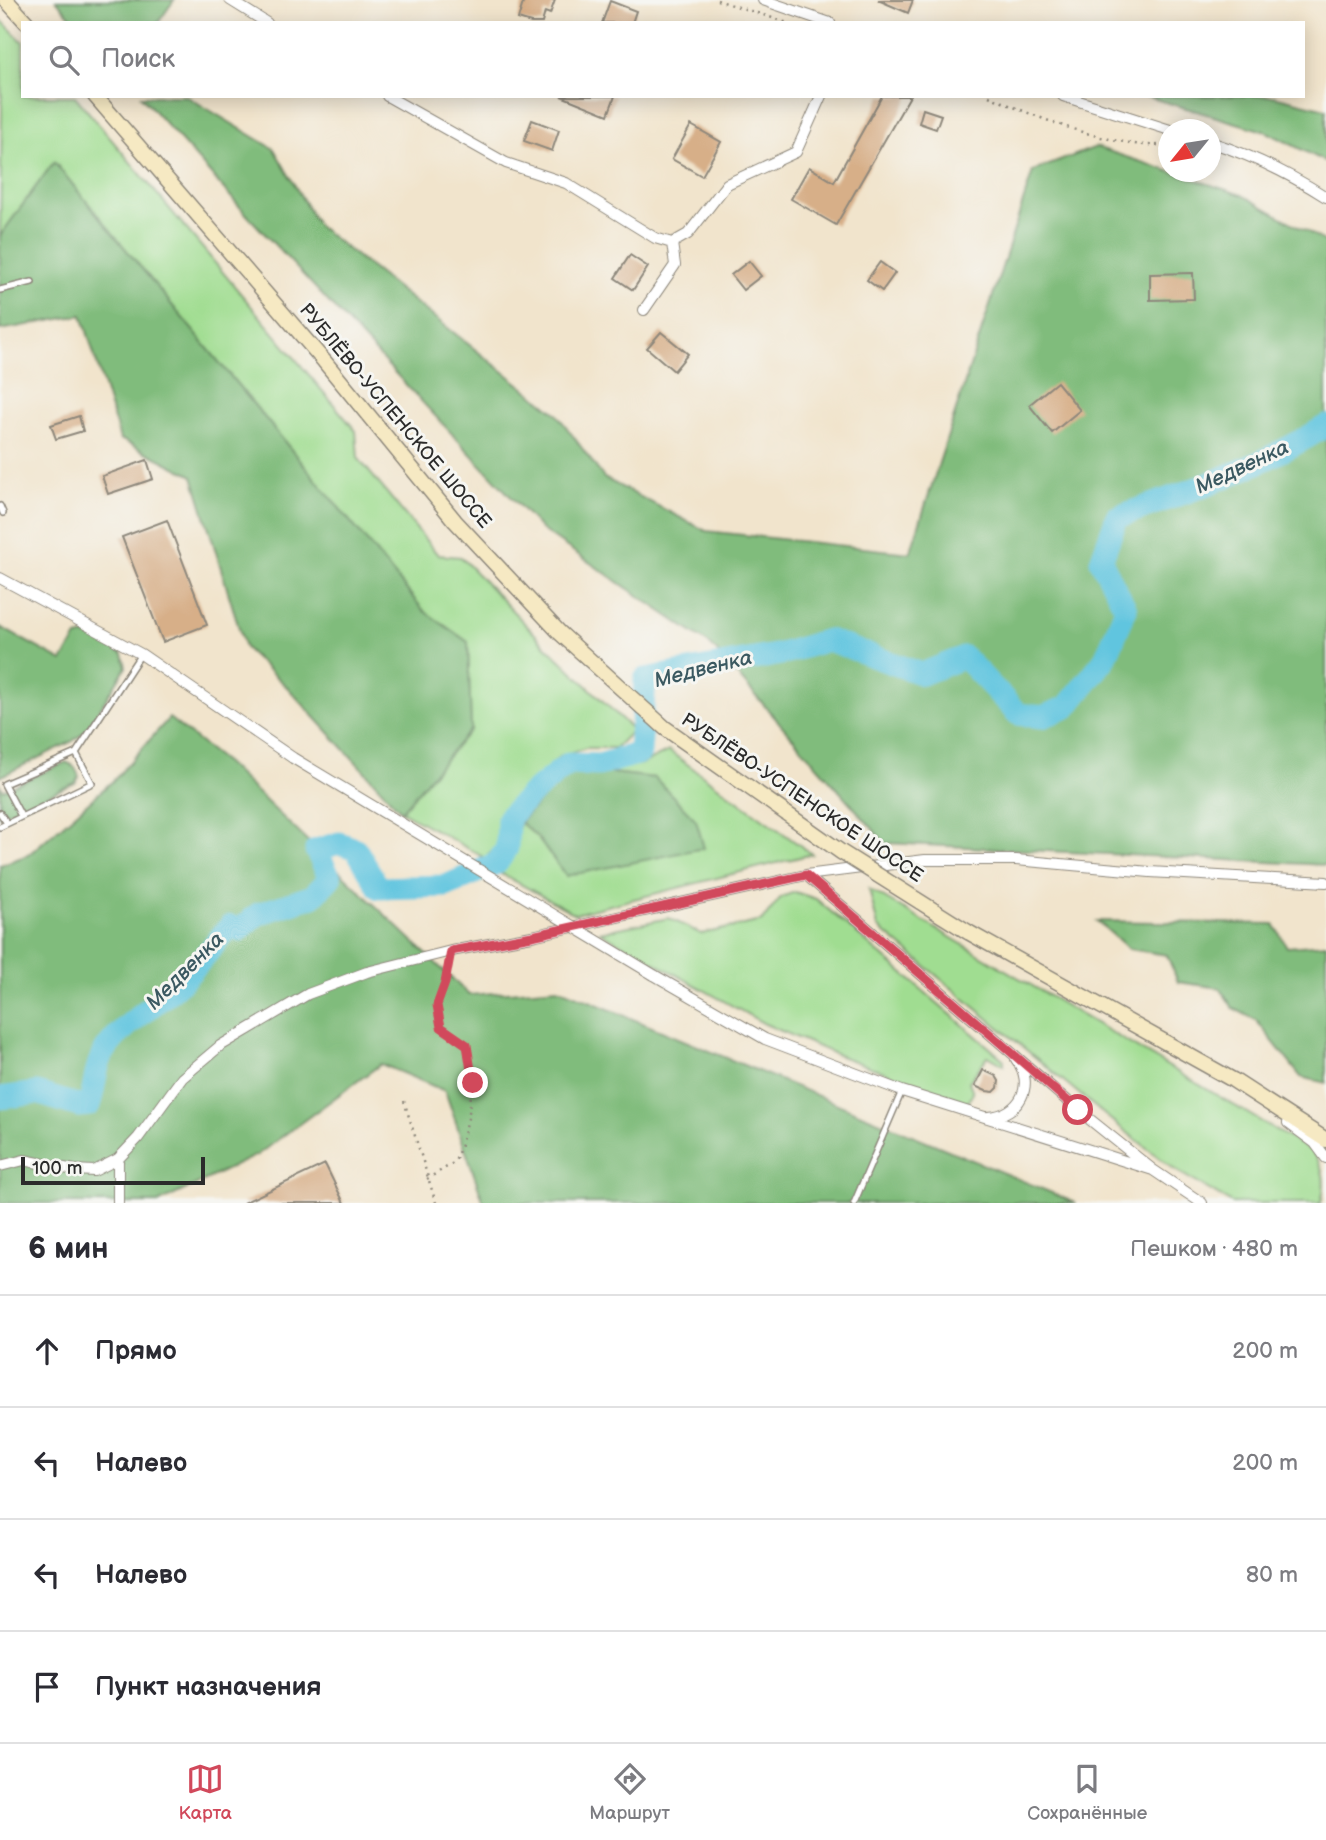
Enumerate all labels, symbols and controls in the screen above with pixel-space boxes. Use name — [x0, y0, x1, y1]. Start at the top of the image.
search box — [21, 21, 1305, 98]
icon: search — [45, 41, 83, 79]
text: Поиск — [101, 44, 175, 75]
north arrow — [1158, 119, 1221, 182]
street label: РУБЛЁВО-УСПЕНСКОЕ ШОССЕ — [294, 299, 496, 533]
water label: Медвенка — [1191, 434, 1293, 500]
water label: Медвенка — [651, 645, 755, 693]
street label: РУБЛЁВО-УСПЕНСКОЕ ШОССЕ — [677, 708, 927, 888]
water label: Медвенка — [141, 927, 229, 1015]
route end — [457, 1067, 488, 1098]
route start — [1062, 1094, 1093, 1125]
scale bar — [21, 1154, 205, 1186]
text: 100 m — [32, 1157, 83, 1180]
text: 6 мин — [28, 1231, 109, 1267]
text: Пешком · 480 m — [1130, 1235, 1298, 1263]
icon: ahead — [28, 1332, 66, 1370]
text: Прямо — [95, 1336, 177, 1367]
text: 200 m — [1232, 1337, 1298, 1365]
icon: left — [28, 1444, 66, 1482]
text: Налево — [95, 1448, 187, 1479]
text: 200 m — [1232, 1449, 1298, 1477]
icon: left — [28, 1556, 66, 1594]
text: Налево — [95, 1560, 187, 1591]
text: 80 m — [1246, 1561, 1298, 1589]
icon: arrive — [28, 1668, 66, 1706]
text: Пункт назначения — [95, 1672, 321, 1703]
tab: Карта — [179, 1760, 232, 1825]
tab: Маршрут — [589, 1760, 670, 1825]
tab: Сохранённые — [1027, 1760, 1147, 1825]

